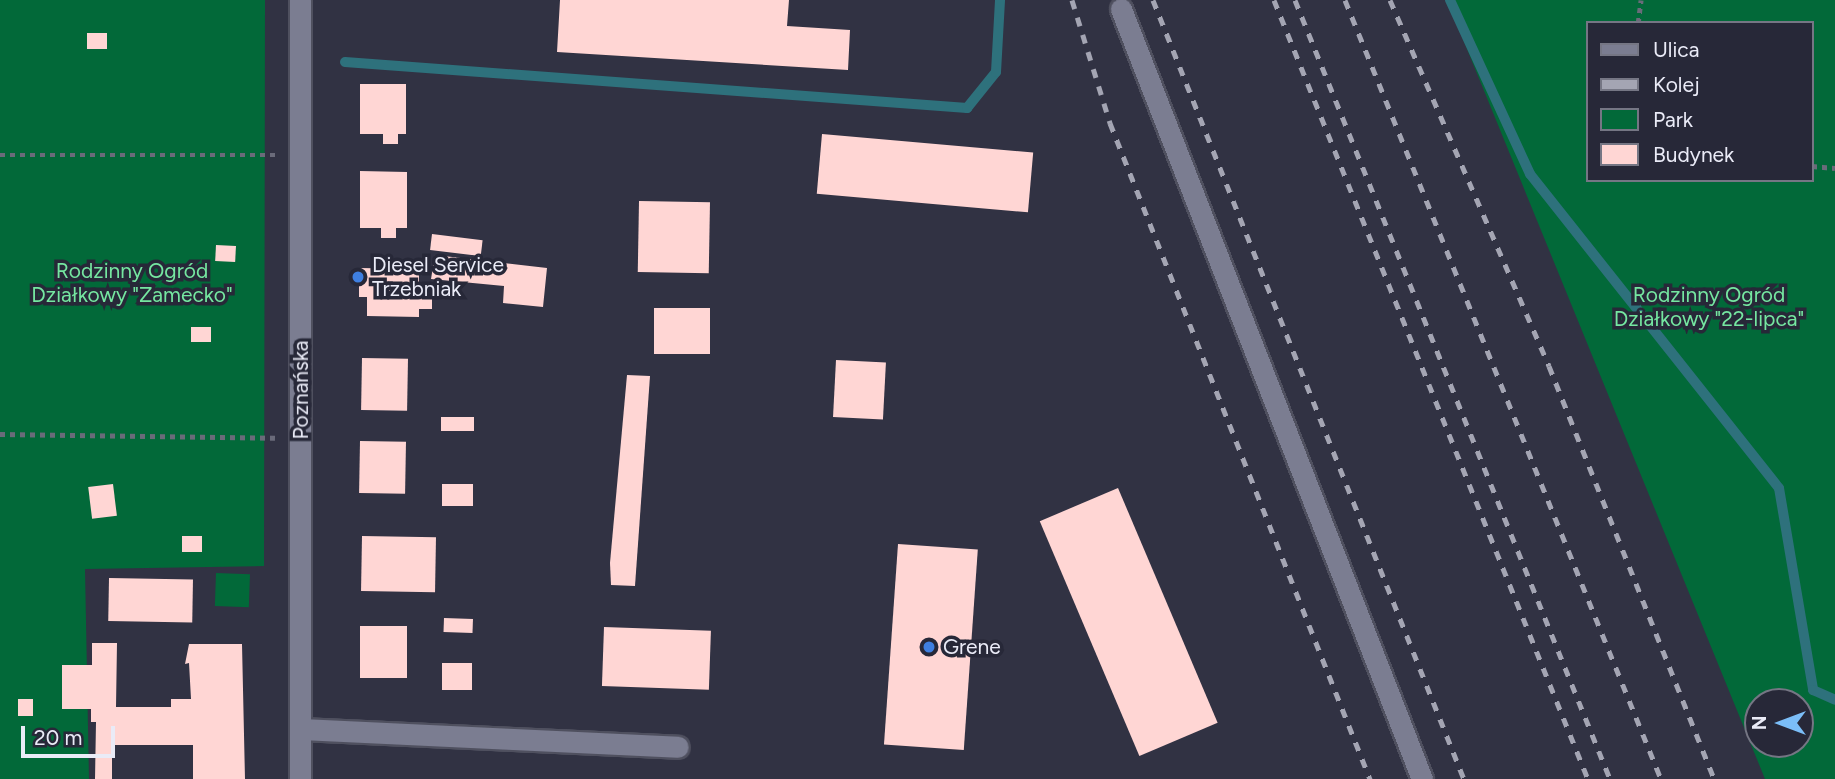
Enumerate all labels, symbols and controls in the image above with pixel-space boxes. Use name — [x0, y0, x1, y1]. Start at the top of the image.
legend — [1587, 21, 1814, 182]
text: Ulica — [1653, 37, 1699, 62]
text: Kolej — [1653, 72, 1700, 97]
text: Park — [1653, 107, 1693, 132]
text: Budynek — [1653, 142, 1734, 167]
place label: Diesel Service Trzebniak — [372, 252, 504, 302]
park label: Rodzinny Ogród Działkowy "Zamecko" — [31, 258, 233, 308]
marker: Diesel Service Trzebniak — [350, 269, 366, 285]
park label: Rodzinny Ogród Działkowy "22-lipca" — [1614, 282, 1804, 332]
street label: Poznańska — [288, 340, 314, 440]
place label: Grene — [943, 634, 1001, 660]
marker: Grene — [921, 639, 937, 655]
north arrow — [1744, 688, 1814, 758]
scale bar — [24, 712, 119, 756]
text: N — [1748, 716, 1771, 730]
text: 20 m — [34, 725, 82, 750]

